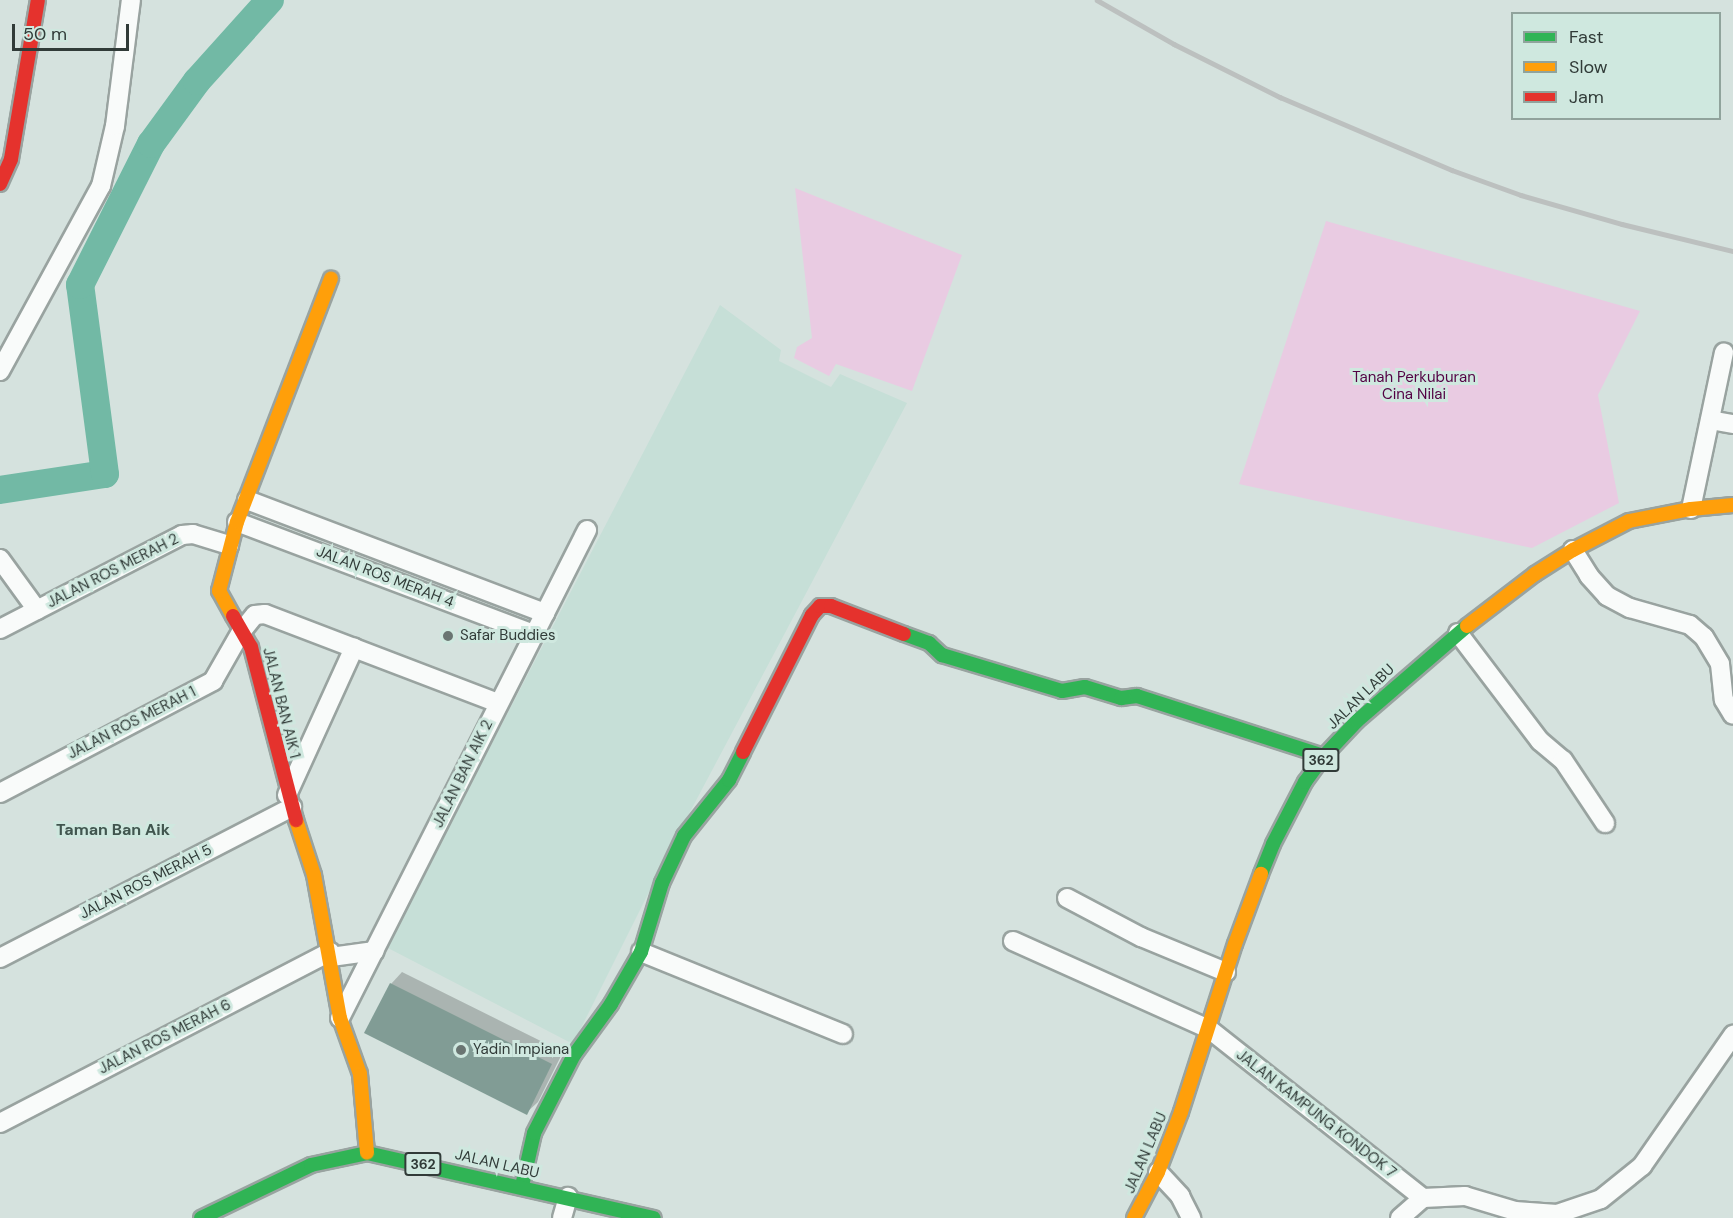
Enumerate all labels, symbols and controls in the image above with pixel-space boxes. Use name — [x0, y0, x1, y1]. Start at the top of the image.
scale bar — [15, 12, 132, 50]
legend — [1511, 12, 1721, 120]
text: 50 m — [23, 22, 67, 46]
text: Fast — [1569, 25, 1604, 49]
text: Slow — [1569, 55, 1608, 79]
text: Jam — [1569, 85, 1604, 109]
park label: Tanah Perkuburan Cina Nilai — [1352, 368, 1476, 403]
street label: JALAN ROS MERAH 2 — [44, 530, 182, 612]
street label: JALAN ROS MERAH 4 — [314, 542, 456, 612]
place label: Safar Buddies — [460, 627, 555, 645]
marker: Safar Buddies — [441, 629, 455, 643]
street label: JALAN BAN AIK 1 — [259, 646, 303, 760]
street label: JALAN LABU — [1324, 661, 1398, 733]
street label: JALAN ROS MERAH 1 — [65, 683, 199, 763]
street label: JALAN BAN AIK 2 — [429, 717, 497, 831]
road number: 362 — [1302, 749, 1340, 771]
district label: Taman Ban Aik — [56, 820, 170, 840]
street label: JALAN ROS MERAH 5 — [77, 841, 215, 923]
street label: JALAN ROS MERAH 6 — [96, 996, 234, 1078]
place label: Yadin Impiana — [473, 1041, 569, 1059]
marker: Yadin Impiana — [454, 1043, 468, 1057]
street label: JALAN KAMPUNG KONDOK 7 — [1233, 1046, 1399, 1182]
street label: JALAN LABU — [1121, 1110, 1171, 1196]
street label: JALAN LABU — [453, 1146, 541, 1182]
road number: 362 — [404, 1153, 442, 1175]

